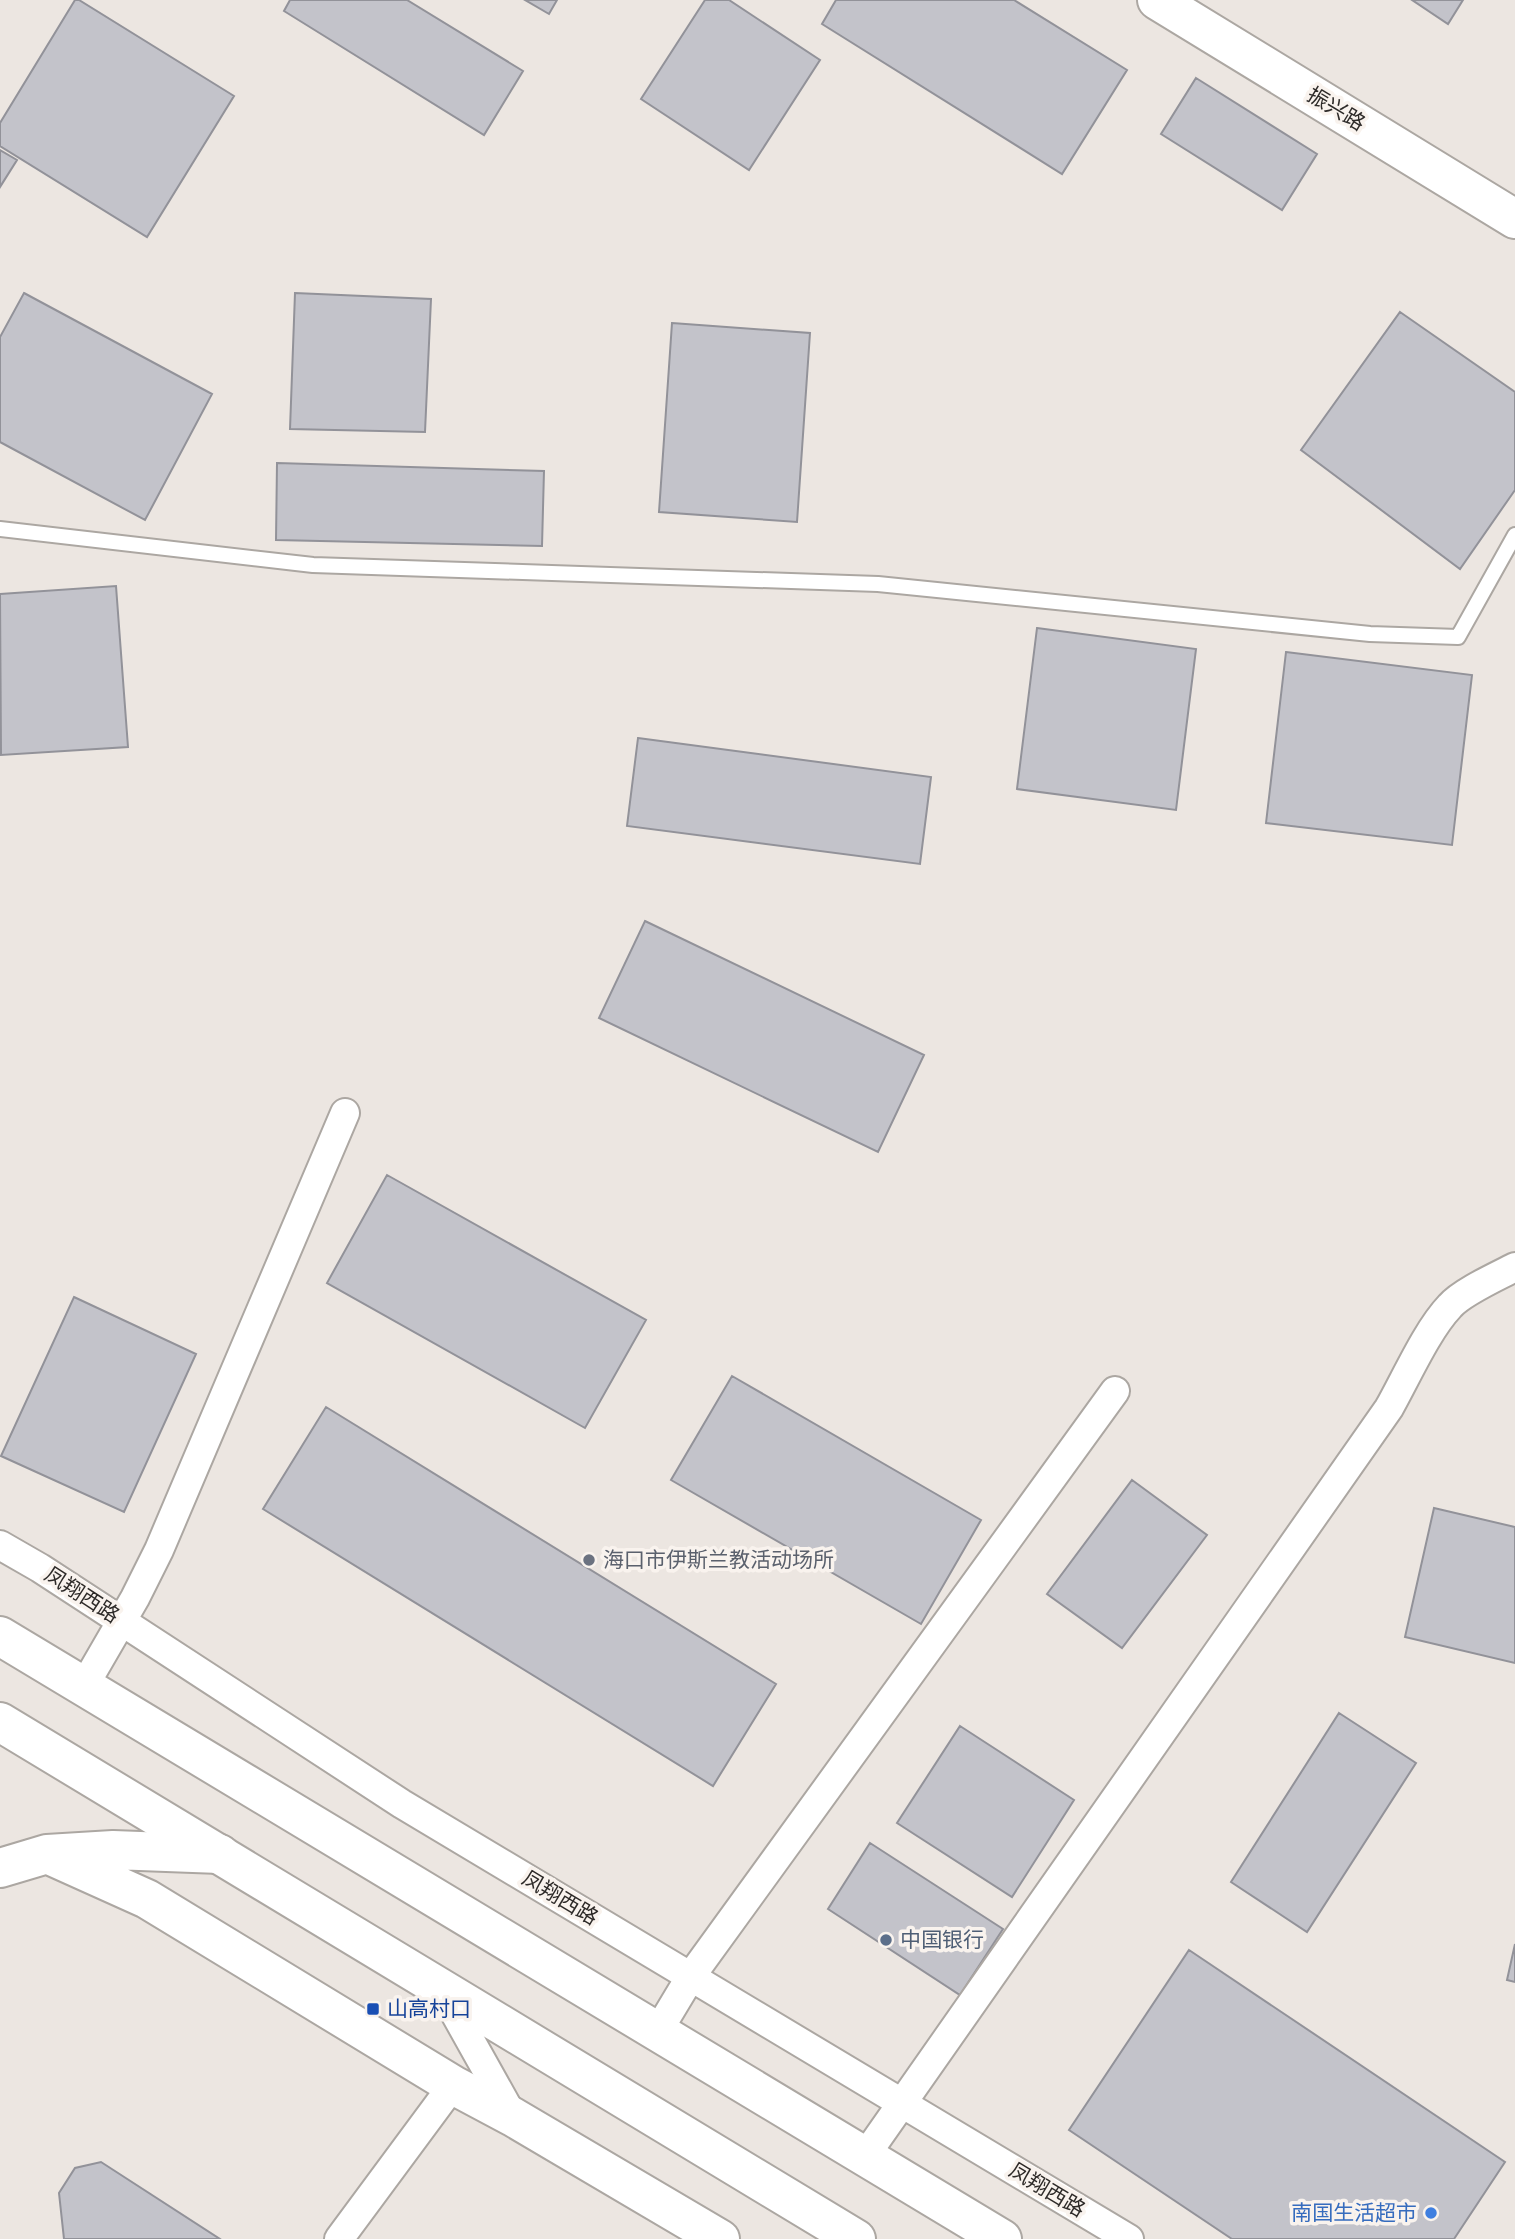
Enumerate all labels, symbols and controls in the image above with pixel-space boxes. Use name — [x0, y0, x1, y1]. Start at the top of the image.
street label: 振兴路 — [1302, 78, 1372, 136]
place label: 海口市伊斯兰教活动场所 — [603, 1543, 834, 1573]
marker: 海口市伊斯兰教活动场所 — [581, 1552, 597, 1568]
street label: 凤翔西路 — [40, 1558, 126, 1629]
street label: 凤翔西路 — [517, 1862, 605, 1931]
place label: 中国银行 — [900, 1923, 984, 1953]
marker: 中国银行 — [878, 1932, 894, 1948]
place label: 山高村口 — [387, 1992, 471, 2022]
marker: 山高村口 — [365, 2001, 381, 2017]
street label: 凤翔西路 — [1004, 2154, 1092, 2223]
place label: 南国生活超市 — [1291, 2196, 1417, 2226]
marker: 南国生活超市 — [1423, 2205, 1439, 2221]

